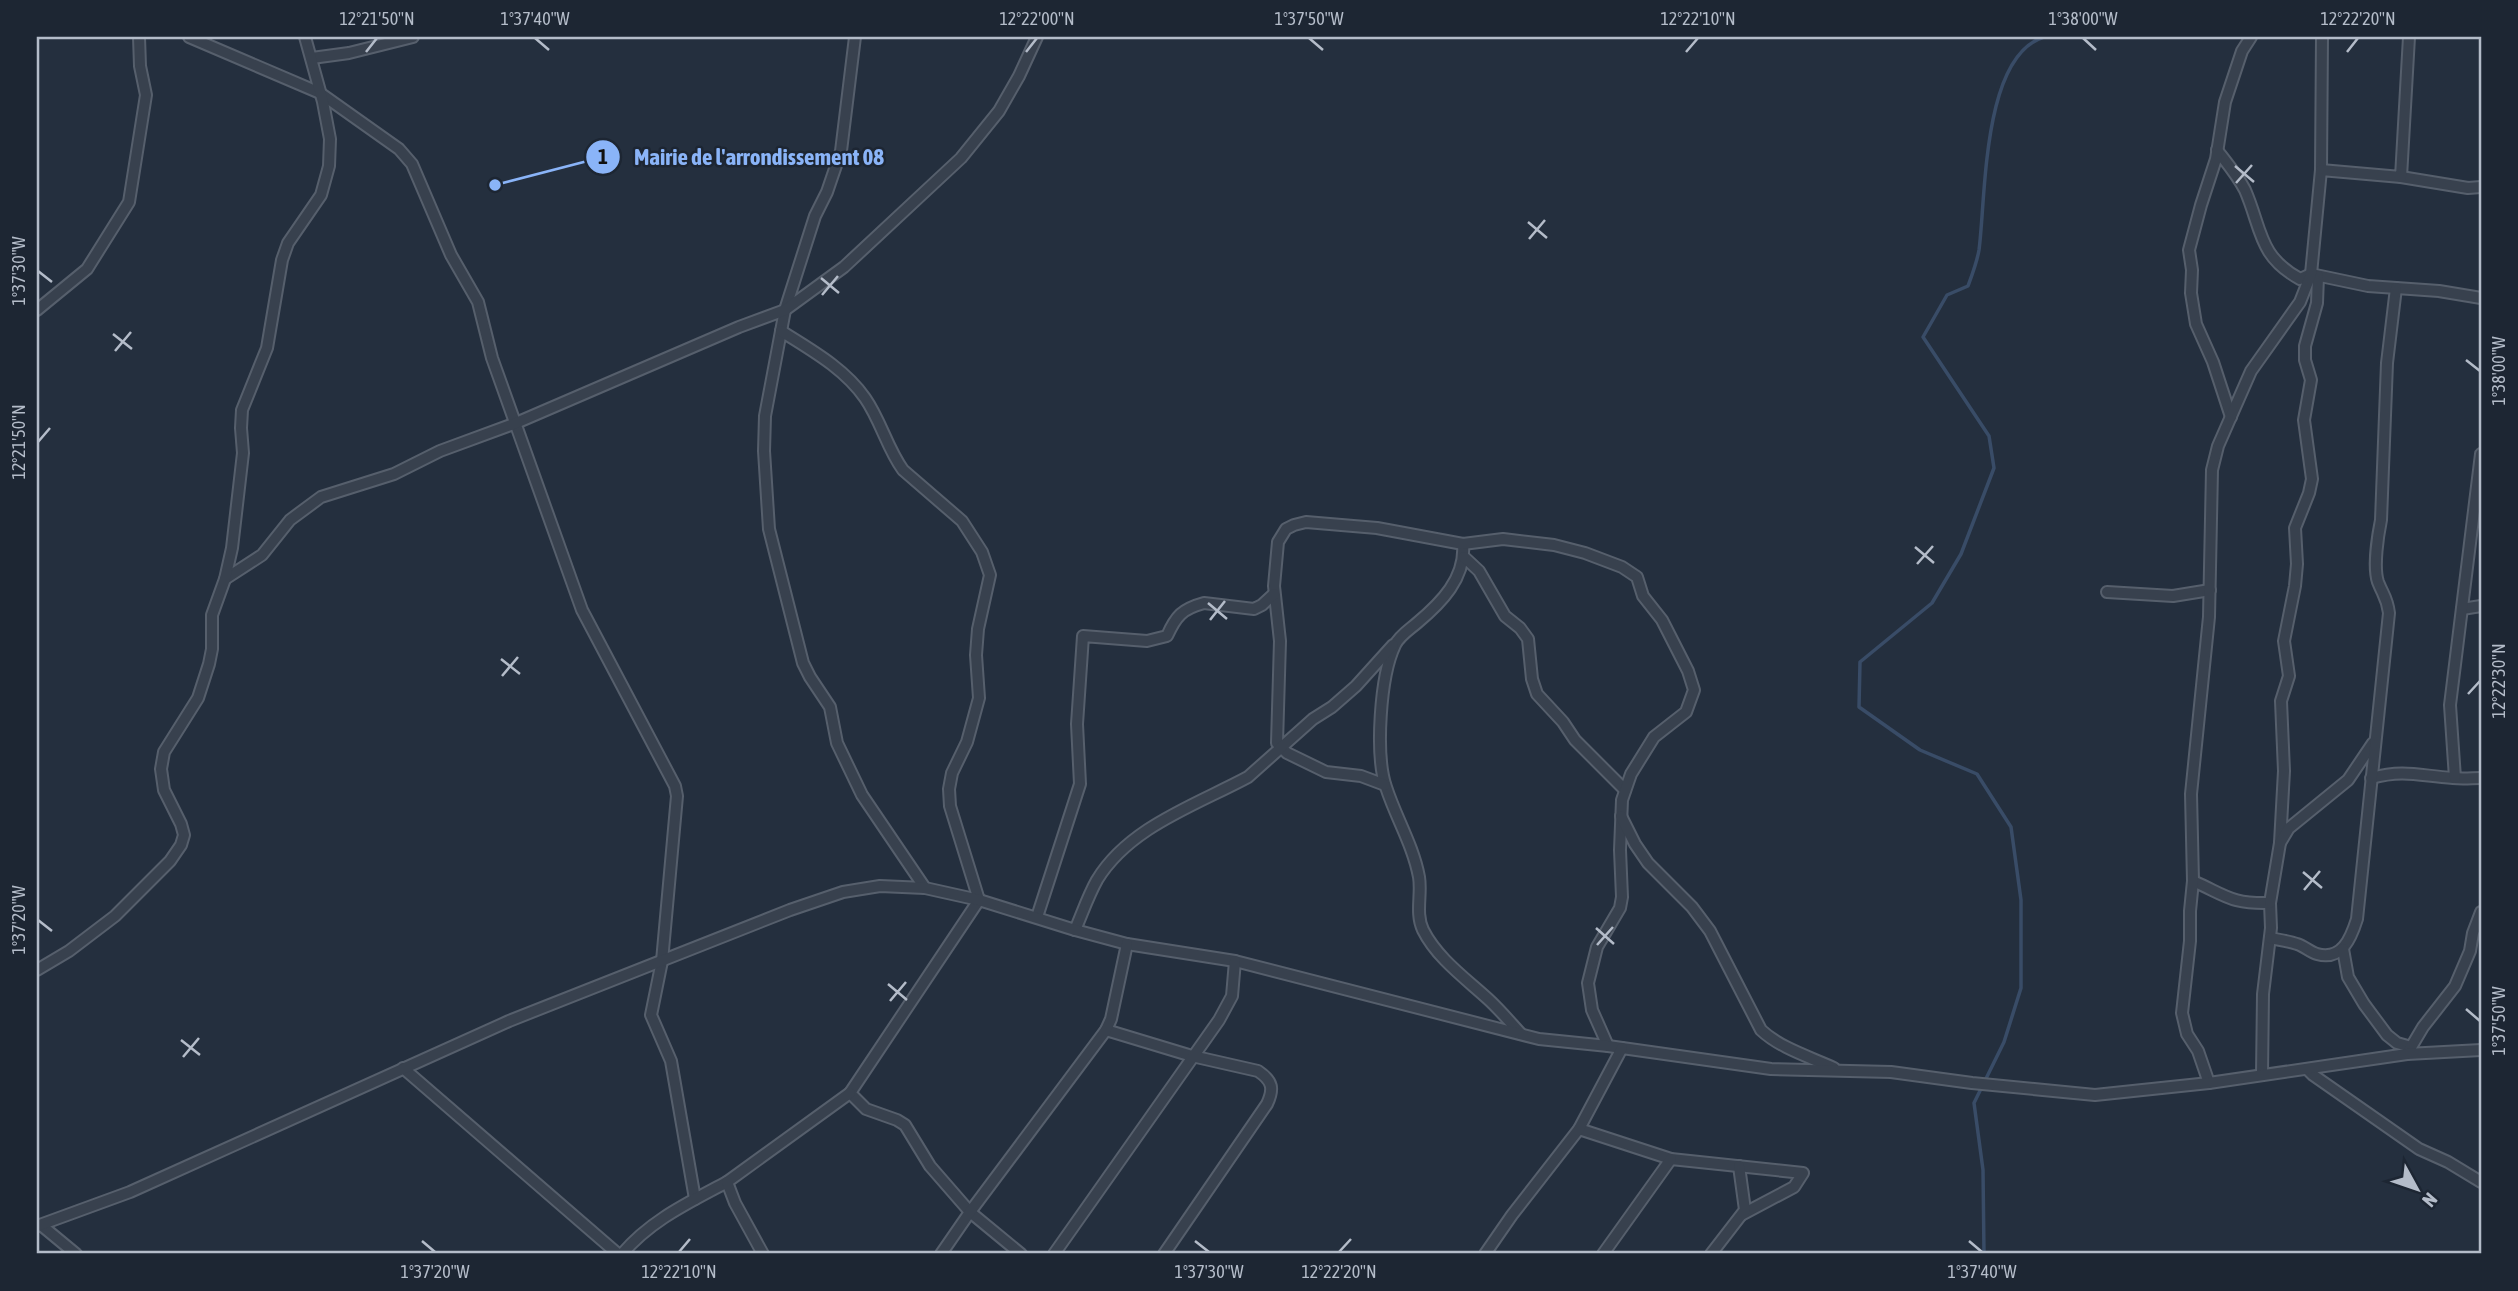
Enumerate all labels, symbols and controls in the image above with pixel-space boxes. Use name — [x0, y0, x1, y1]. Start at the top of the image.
text: 12°21'50"N — [339, 8, 415, 29]
text: 1°37'40"W — [500, 8, 570, 29]
text: 12°22'00"N — [999, 8, 1075, 29]
text: 1°37'50"W — [1274, 8, 1344, 29]
text: 12°22'10"N — [1660, 8, 1736, 29]
text: 1°38'00"W — [2048, 8, 2118, 29]
text: 12°22'20"N — [2320, 8, 2396, 29]
callout: Mairie de l'arrondissement 08 — [585, 135, 898, 179]
text: 1 — [598, 144, 608, 168]
text: Mairie de l'arrondissement 08 — [634, 144, 884, 170]
text: 1°37'30"W — [8, 236, 29, 306]
text: 1°38'00"W — [2488, 336, 2509, 406]
text: 12°21'50"N — [8, 404, 29, 480]
text: 12°22'30"N — [2488, 643, 2509, 719]
text: 1°37'20"W — [8, 885, 29, 955]
text: 1°37'50"W — [2488, 986, 2509, 1056]
north arrow — [2382, 1154, 2452, 1224]
text: N — [2418, 1189, 2442, 1211]
text: 1°37'20"W — [400, 1261, 470, 1282]
text: 12°22'10"N — [641, 1261, 717, 1282]
text: 1°37'30"W — [1174, 1261, 1244, 1282]
text: 12°22'20"N — [1301, 1261, 1377, 1282]
text: 1°37'40"W — [1947, 1261, 2017, 1282]

